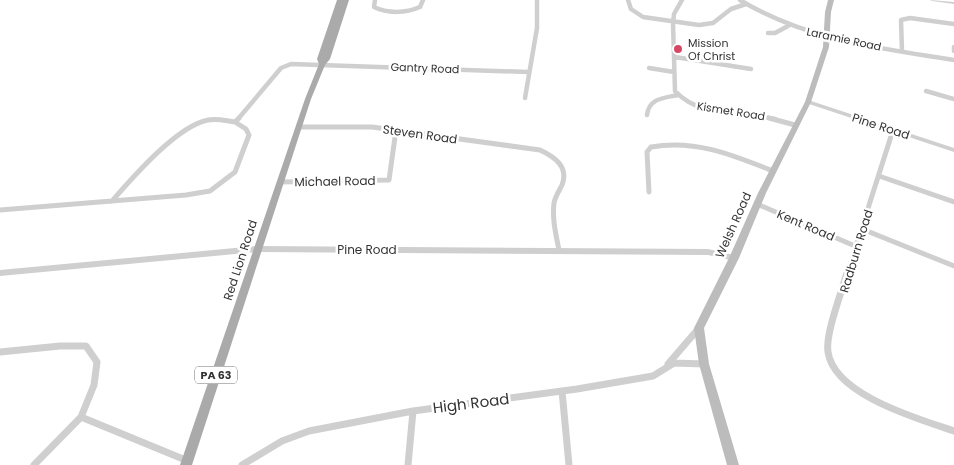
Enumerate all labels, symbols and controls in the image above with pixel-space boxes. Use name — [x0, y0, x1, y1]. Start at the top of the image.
street label: Laramie Road — [805, 23, 883, 55]
place label: Mission Of Christ — [688, 35, 735, 64]
marker: Mission Of Christ — [672, 43, 684, 55]
street label: Gantry Road — [390, 59, 460, 77]
street label: Kismet Road — [696, 98, 766, 124]
street label: Pine Road — [850, 109, 912, 143]
street label: Steven Road — [382, 120, 458, 148]
street label: Michael Road — [294, 172, 376, 190]
street label: Welsh Road — [711, 189, 755, 261]
street label: Kent Road — [775, 205, 837, 245]
street label: Radburn Road — [835, 207, 877, 295]
street label: Red Lion Road — [219, 217, 261, 303]
street label: Pine Road — [337, 241, 397, 258]
road number: PA 63 — [195, 366, 237, 384]
street label: High Road — [432, 388, 510, 418]

